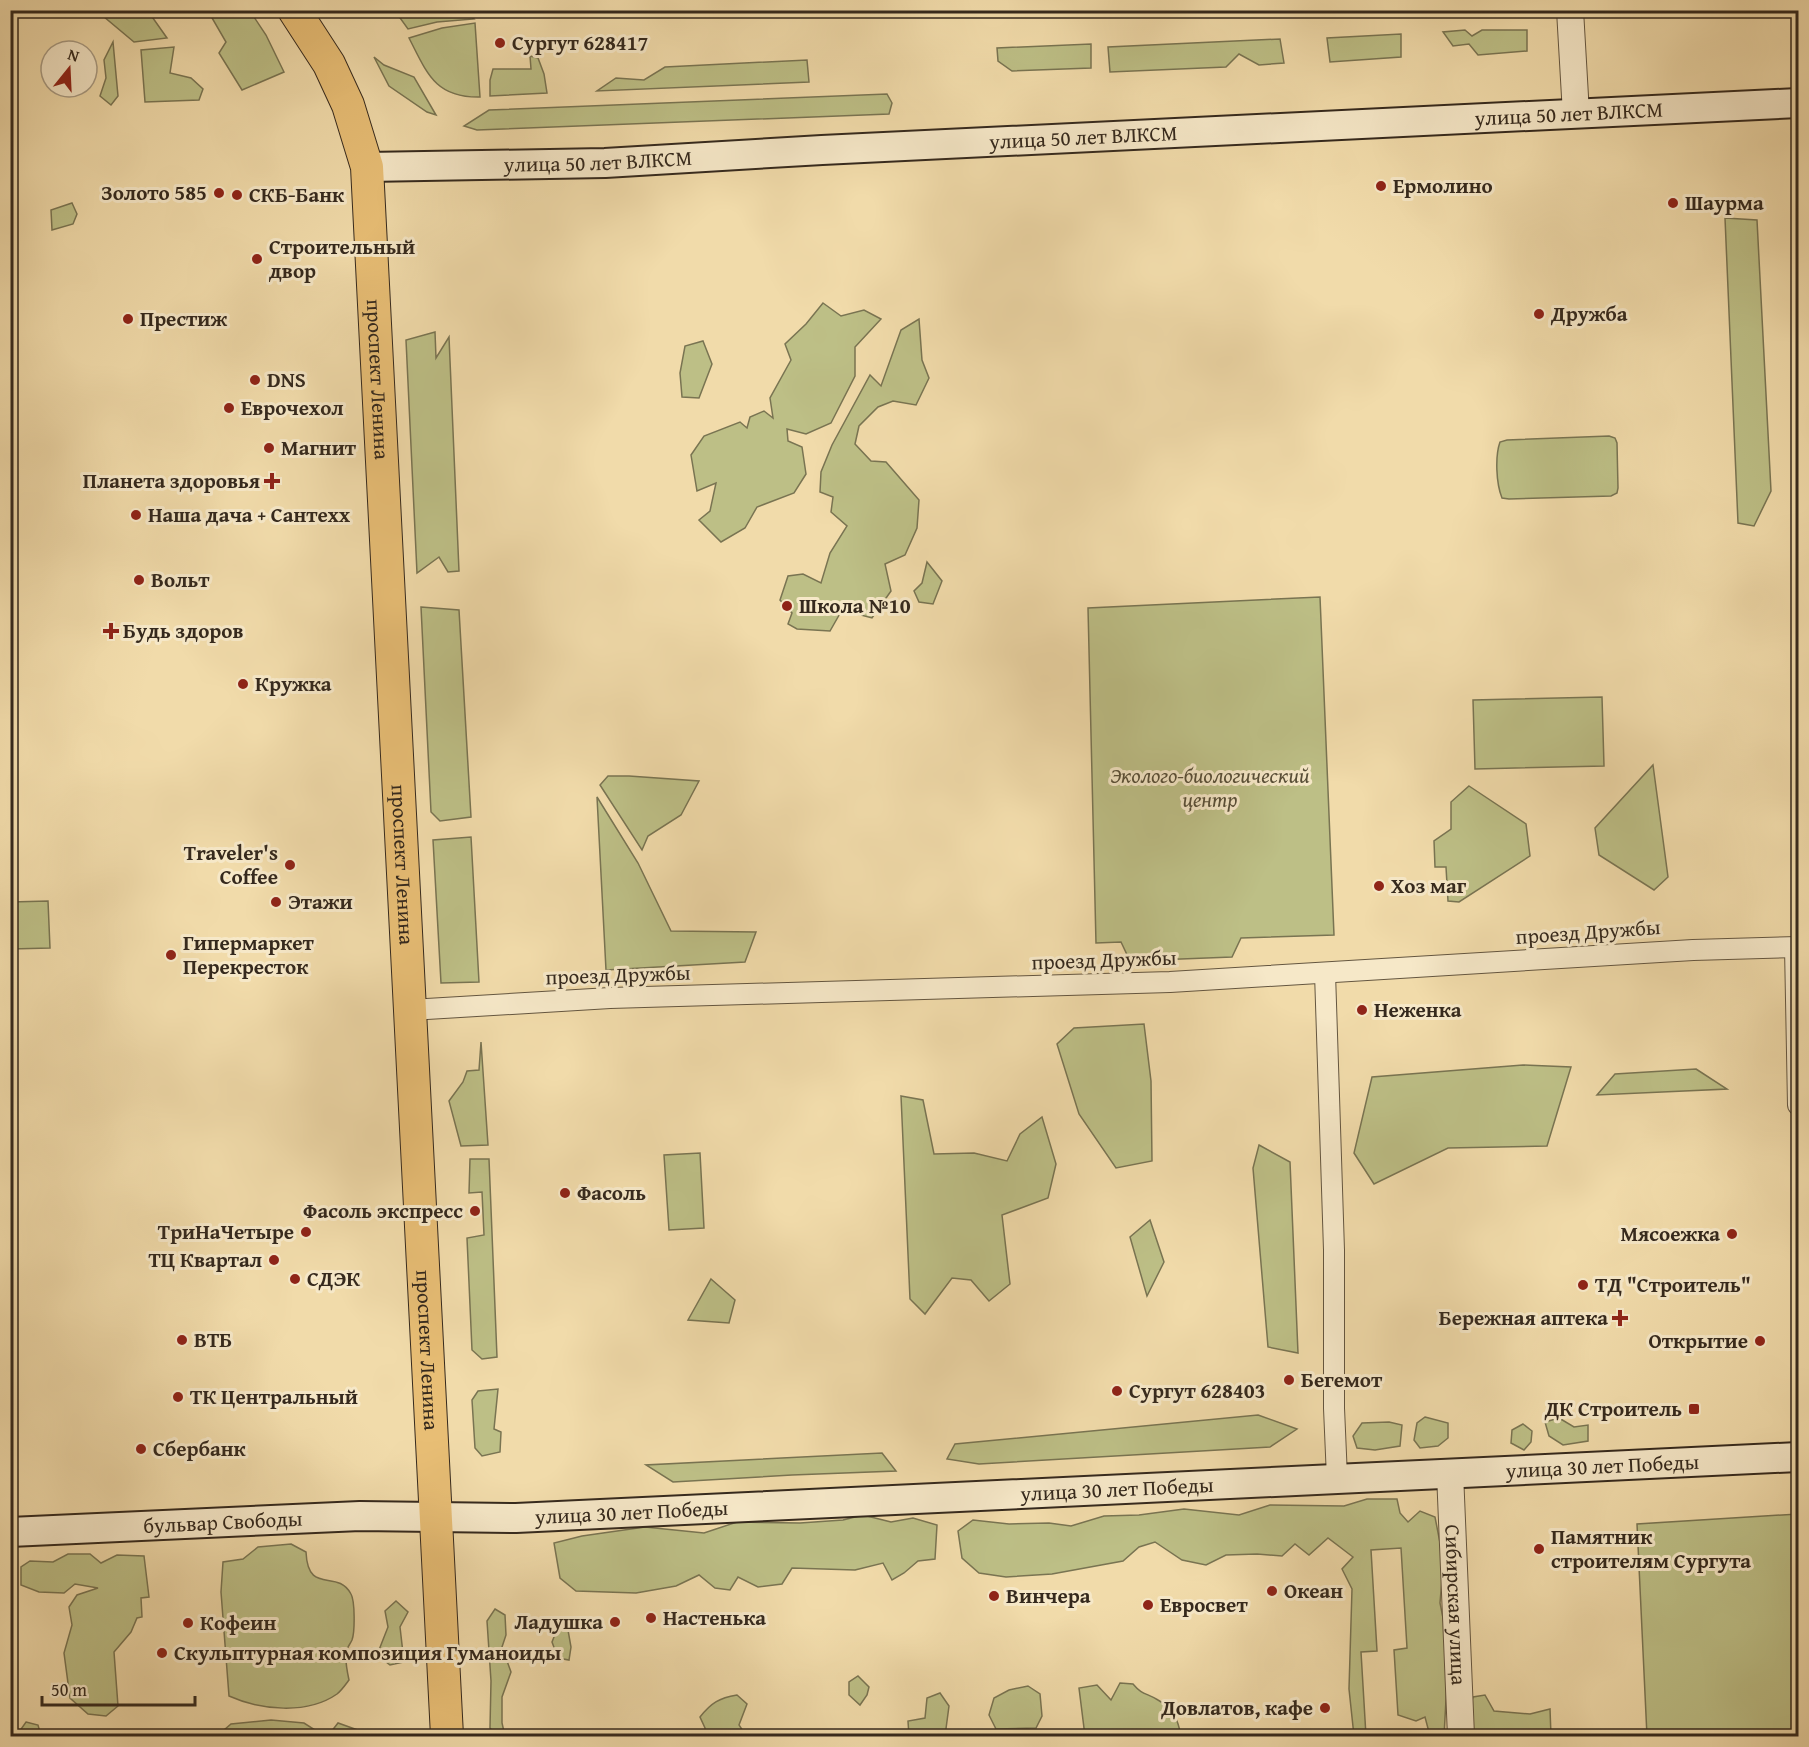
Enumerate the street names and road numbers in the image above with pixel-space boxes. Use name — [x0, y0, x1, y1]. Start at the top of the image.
street label: улица 50 лет ВЛКСМ — [1473, 94, 1664, 134]
street label: улица 50 лет ВЛКСМ — [987, 117, 1178, 157]
street label: улица 50 лет ВЛКСМ — [502, 142, 693, 180]
street label: проспект Ленина — [359, 298, 398, 460]
street label: проспект Ленина — [384, 784, 423, 946]
street label: проезд Дружбы — [1514, 911, 1662, 952]
street label: проезд Дружбы — [1031, 941, 1177, 978]
street label: проезд Дружбы — [545, 956, 691, 993]
street label: проспект Ленина — [408, 1269, 447, 1431]
street label: улица 30 лет Победы — [1504, 1446, 1700, 1486]
street label: улица 30 лет Победы — [1019, 1469, 1215, 1509]
street label: улица 30 лет Победы — [533, 1492, 729, 1532]
street label: бульвар Свободы — [143, 1503, 303, 1541]
street label: Сибирская улица — [1437, 1524, 1475, 1686]

